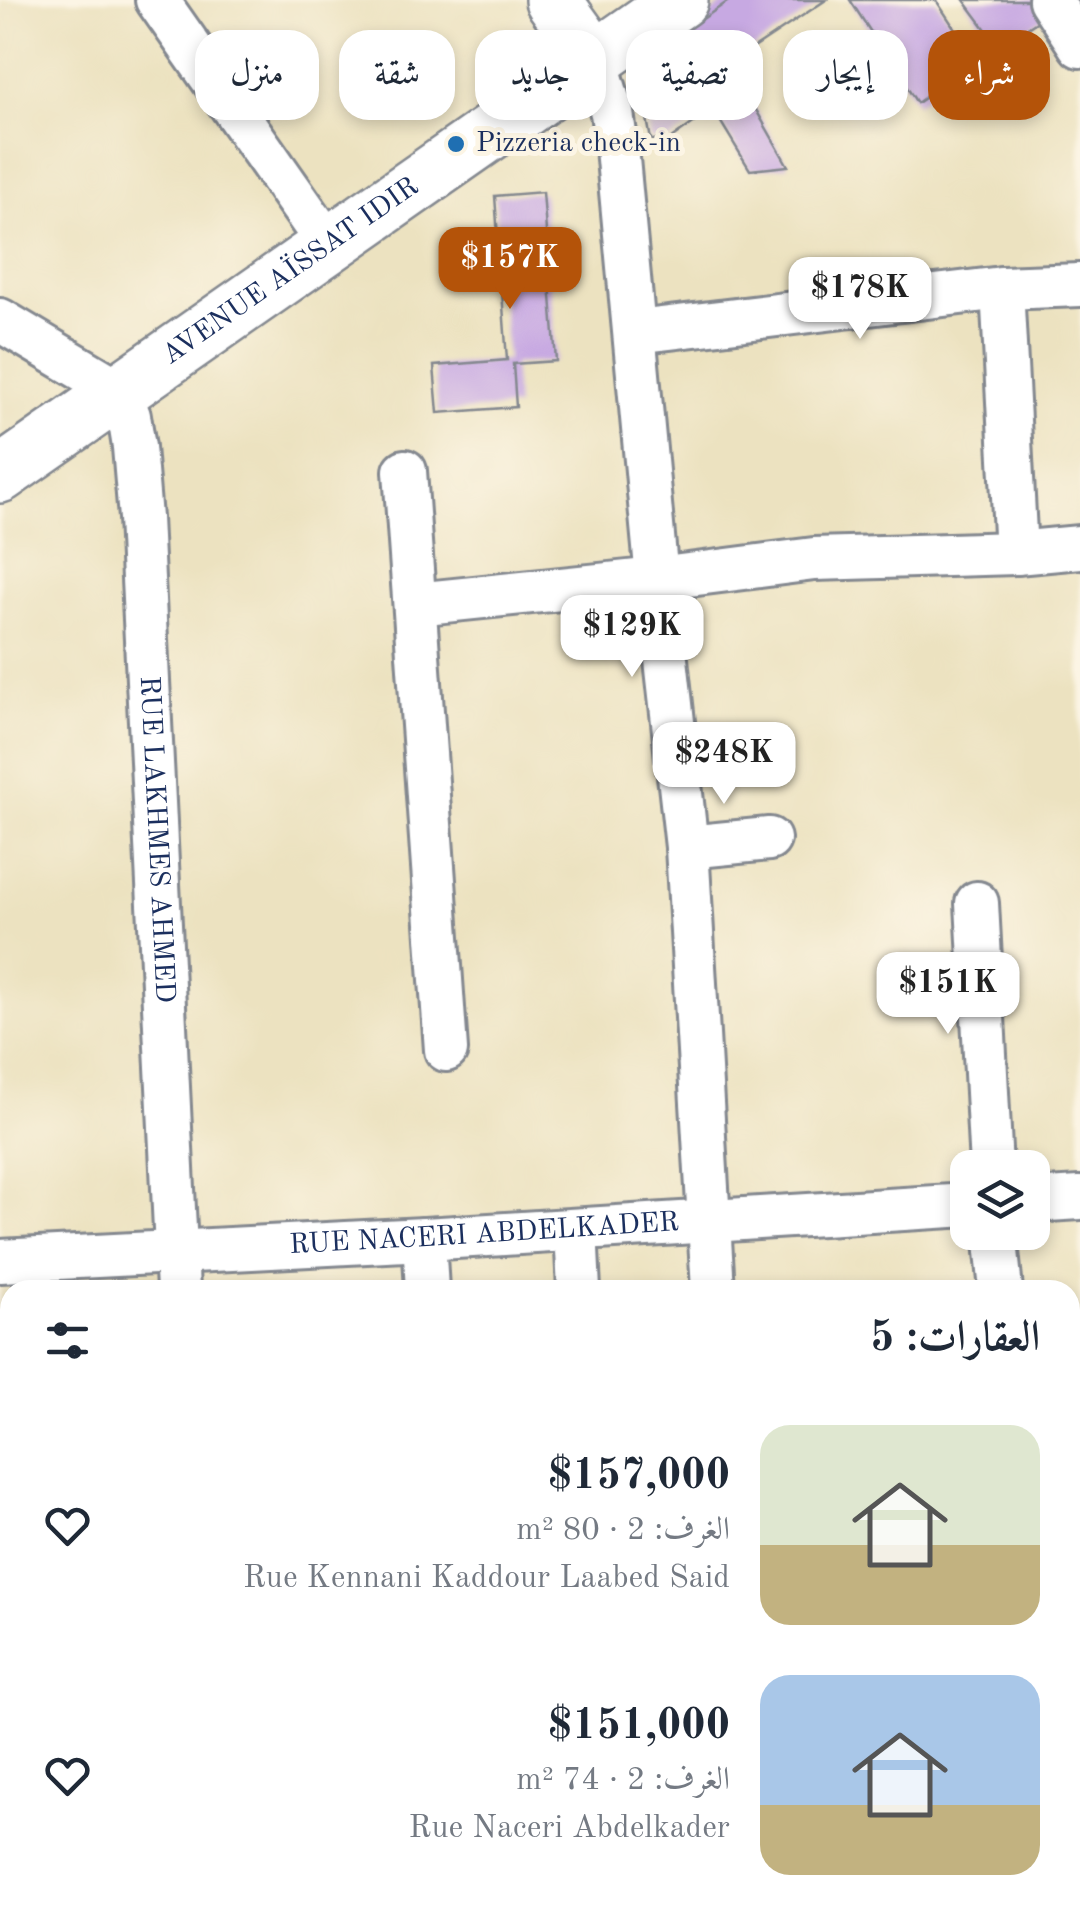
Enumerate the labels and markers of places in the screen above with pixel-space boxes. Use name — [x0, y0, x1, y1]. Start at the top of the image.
place label: Pizzeria check-in — [476, 130, 681, 158]
marker: Pizzeria check-in — [445, 133, 467, 155]
pin: $157K — [440, 227, 580, 312]
pin: $178K — [790, 257, 930, 342]
pin: $129K — [562, 595, 702, 680]
pin: $248K — [654, 722, 794, 807]
pin: $151K — [878, 952, 1018, 1037]

